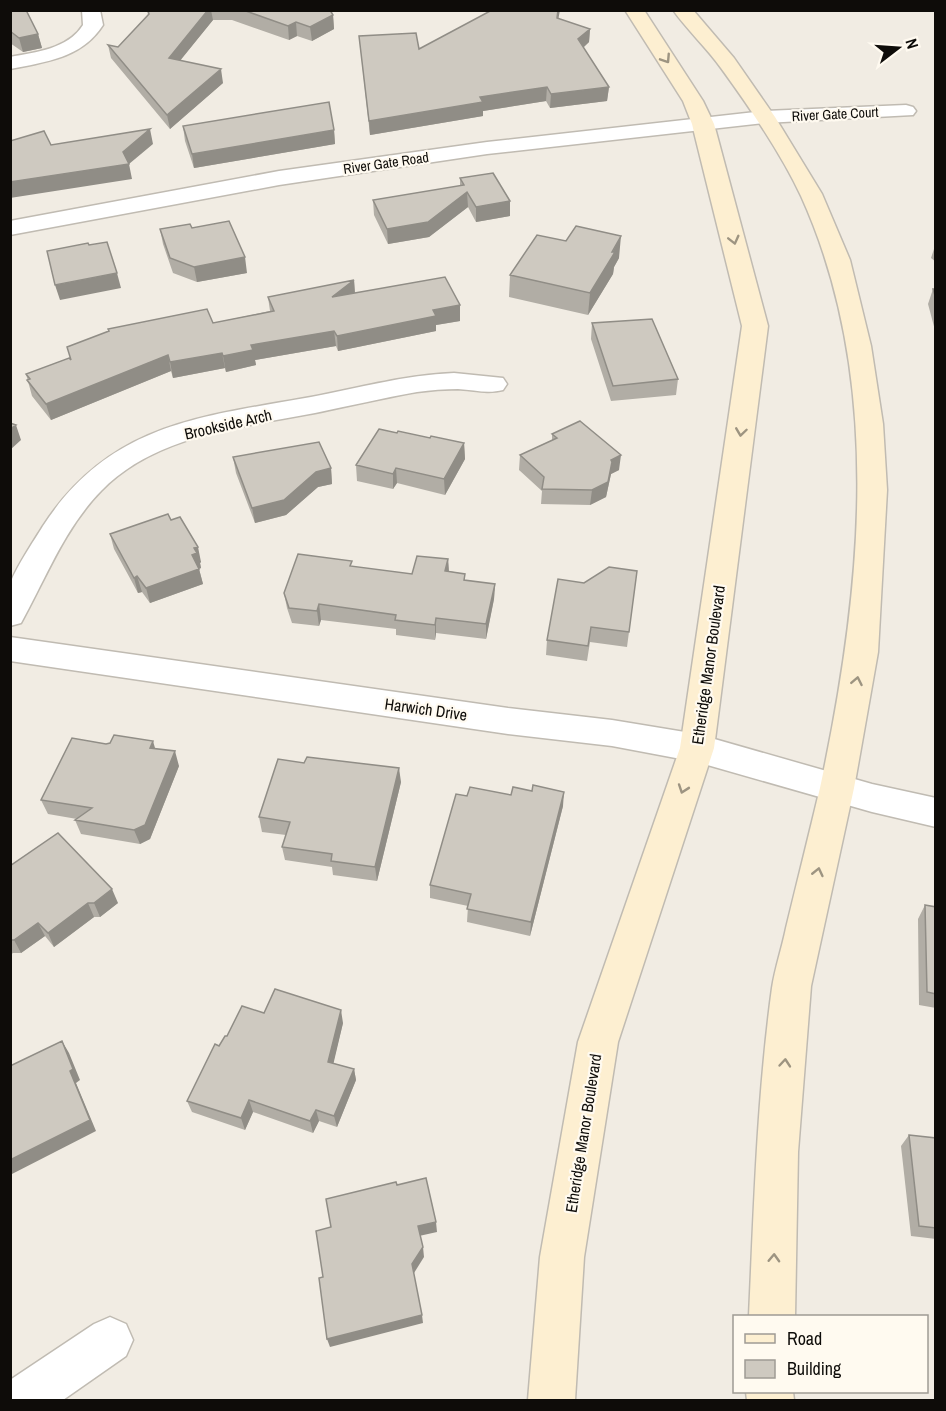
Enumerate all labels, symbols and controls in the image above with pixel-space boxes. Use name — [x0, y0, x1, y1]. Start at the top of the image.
north arrow — [868, 18, 928, 78]
text: N — [900, 36, 924, 51]
one-way arrow — [659, 53, 670, 64]
street label: River Gate Court — [791, 103, 879, 125]
street label: River Gate Road — [342, 148, 430, 178]
one-way arrow — [727, 235, 740, 245]
street label: Brookside Arch — [182, 403, 274, 445]
one-way arrow — [735, 427, 747, 436]
street label: Etheridge Manor Boulevard — [686, 584, 730, 746]
one-way arrow — [850, 676, 863, 686]
street label: Harwich Drive — [383, 692, 469, 726]
one-way arrow — [678, 783, 690, 794]
one-way arrow — [811, 867, 824, 877]
street label: Etheridge Manor Boulevard — [560, 1052, 606, 1214]
one-way arrow — [778, 1059, 791, 1068]
one-way arrow — [767, 1254, 780, 1263]
legend — [733, 1315, 928, 1393]
text: Road — [787, 1326, 822, 1351]
text: Building — [787, 1356, 842, 1381]

